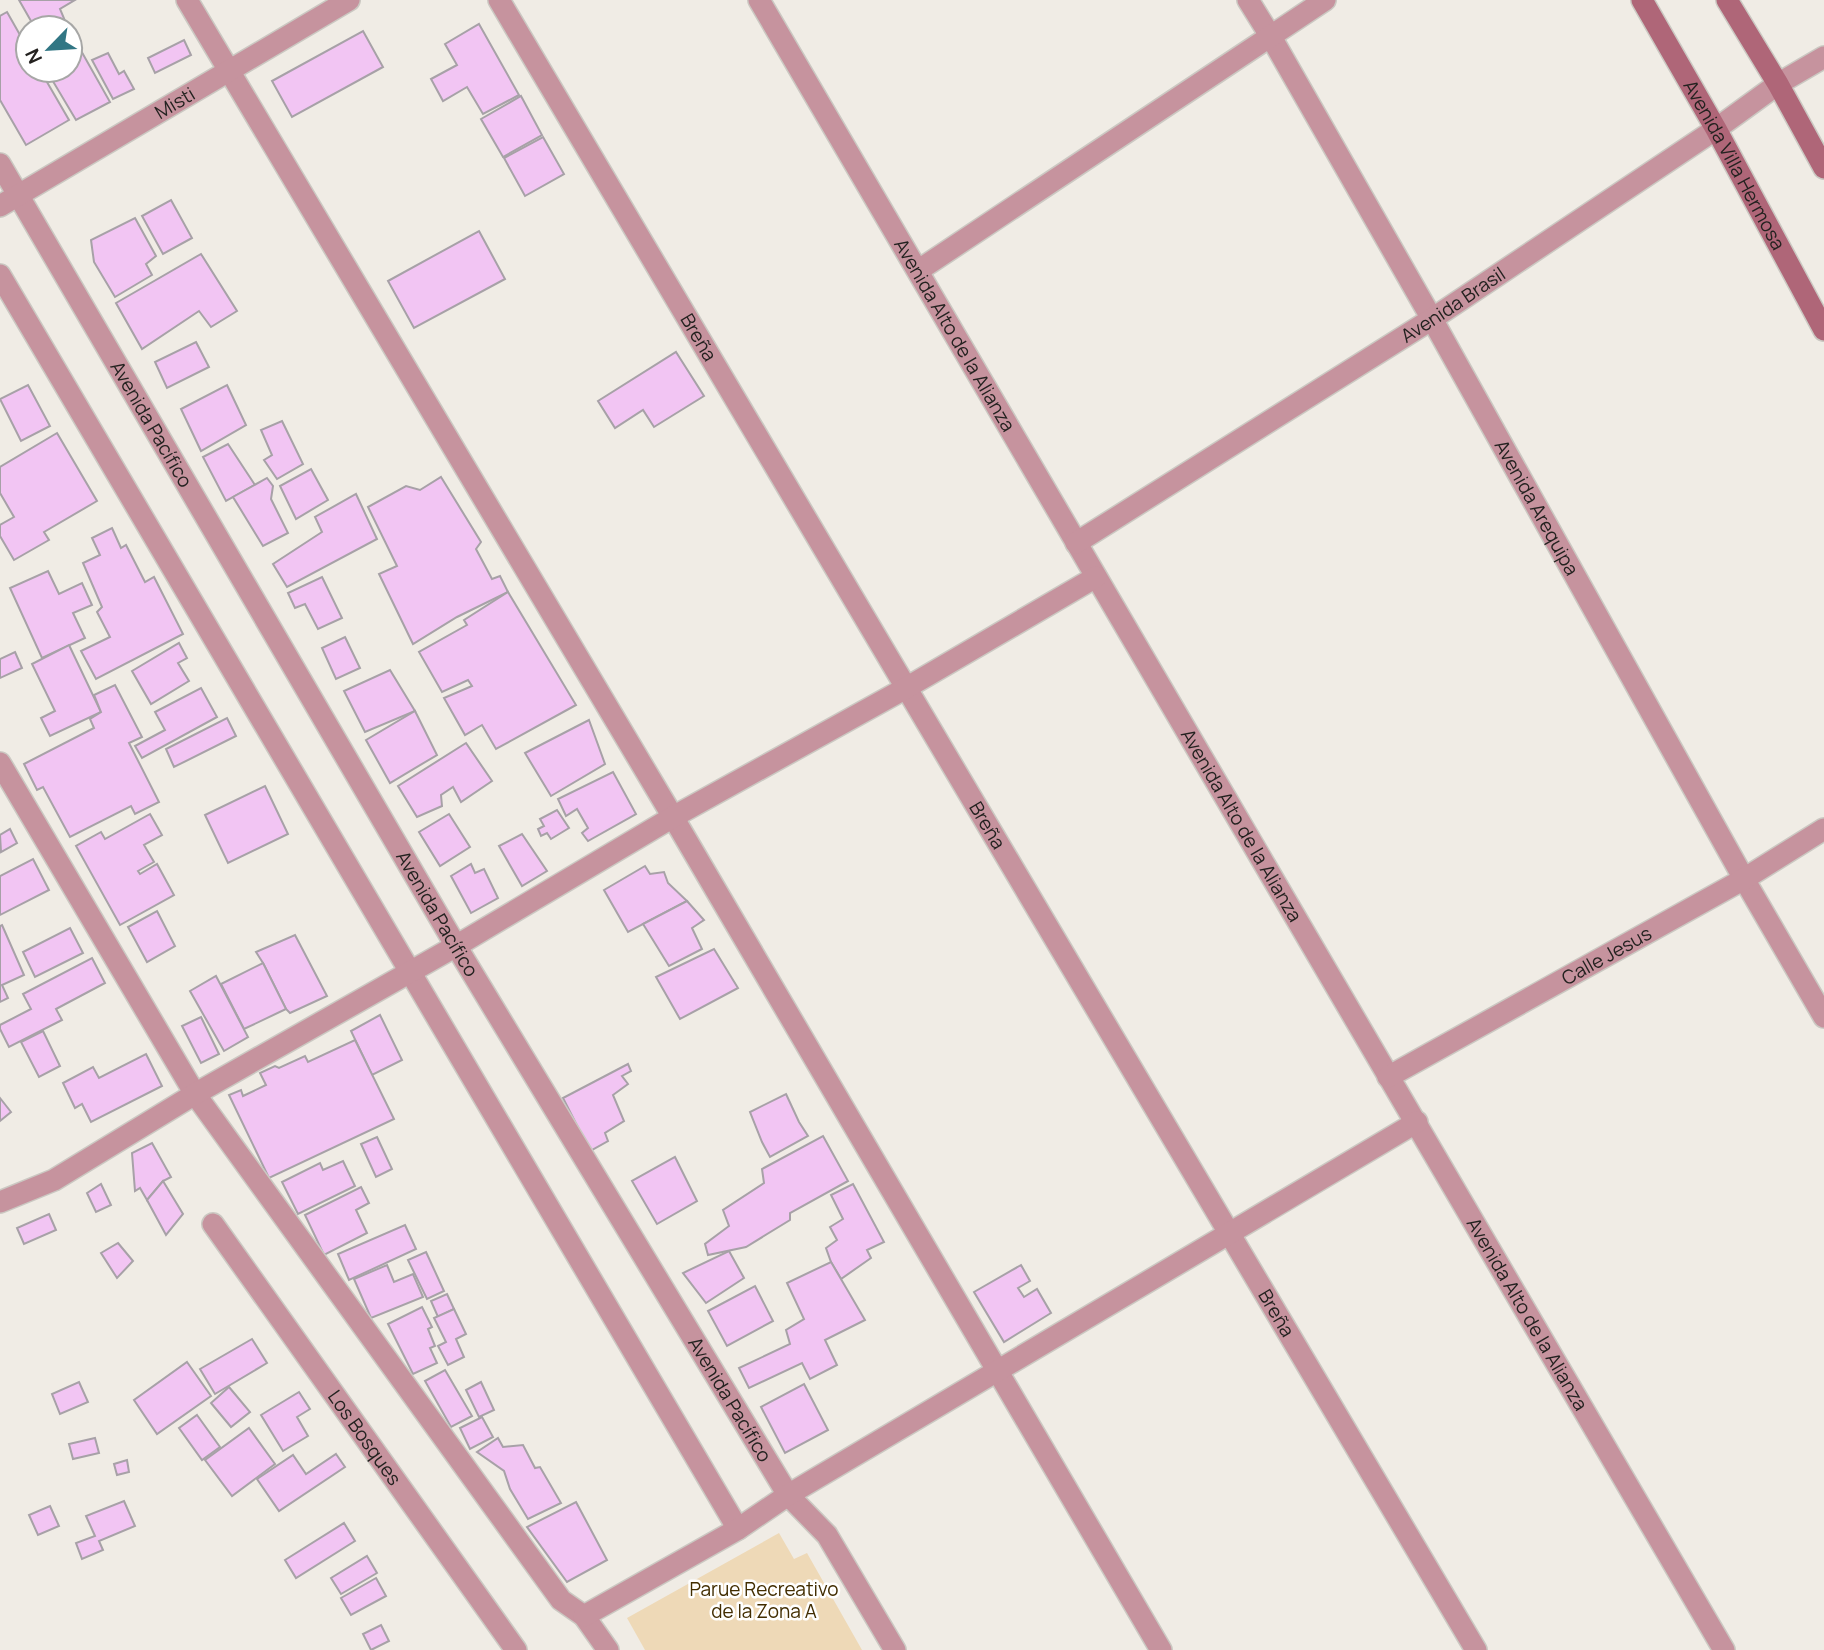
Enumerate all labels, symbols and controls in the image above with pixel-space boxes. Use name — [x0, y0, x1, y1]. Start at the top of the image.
north arrow — [14, 14, 84, 84]
text: N — [19, 45, 48, 68]
street label: Avenida Villa Hermosa — [1677, 75, 1792, 254]
street label: Misti — [150, 81, 200, 125]
street label: Avenida Alto de la Alianza — [888, 234, 1021, 436]
street label: Avenida Brasil — [1396, 261, 1510, 349]
street label: Breña — [674, 309, 723, 366]
street label: Avenida Pacífico — [105, 356, 199, 492]
street label: Avenida Arequipa — [1489, 435, 1585, 580]
street label: Avenida Alto de la Alianza — [1175, 724, 1308, 926]
street label: Breña — [963, 796, 1012, 854]
street label: Avenida Pacífico — [390, 846, 485, 982]
street label: Calle Jesus — [1557, 920, 1656, 991]
street label: Avenida Alto de la Alianza — [1461, 1213, 1594, 1415]
street label: Breña — [1252, 1284, 1301, 1342]
street label: Avenida Pacífico — [682, 1332, 778, 1467]
street label: Los Bosques — [322, 1385, 408, 1490]
park label: Parue Recreativo de la Zona A — [690, 1576, 838, 1624]

